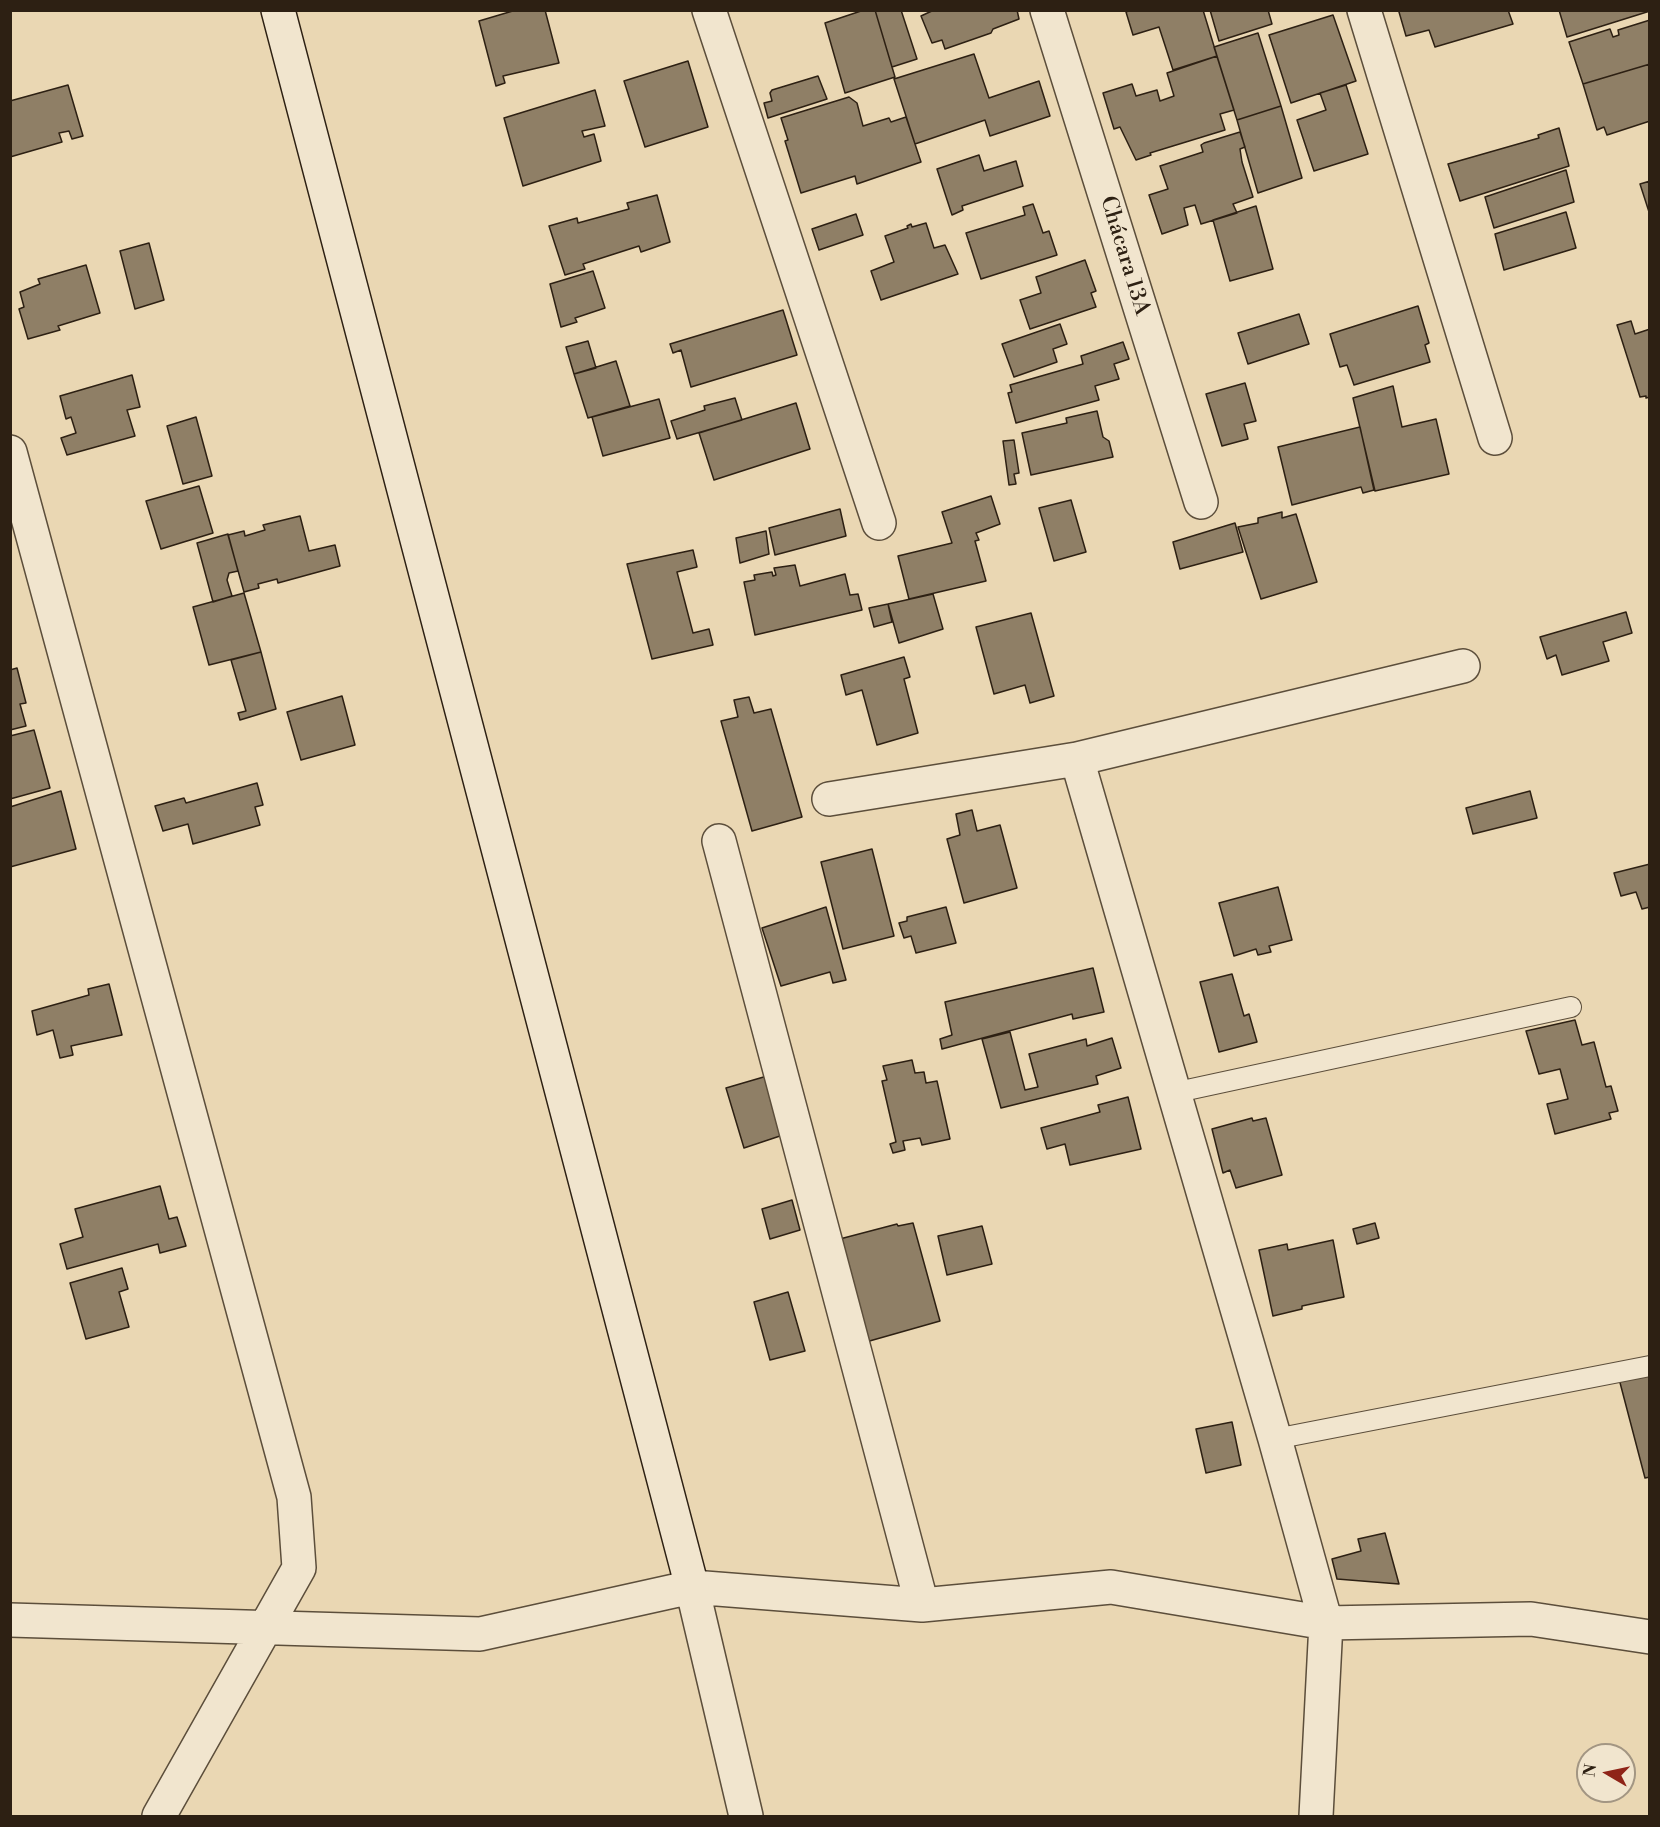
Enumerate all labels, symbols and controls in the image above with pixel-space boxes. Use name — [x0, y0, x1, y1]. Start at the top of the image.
street label: Chácara 13A — [1093, 193, 1155, 319]
north arrow — [1576, 1743, 1636, 1803]
text: N — [1579, 1763, 1601, 1778]

